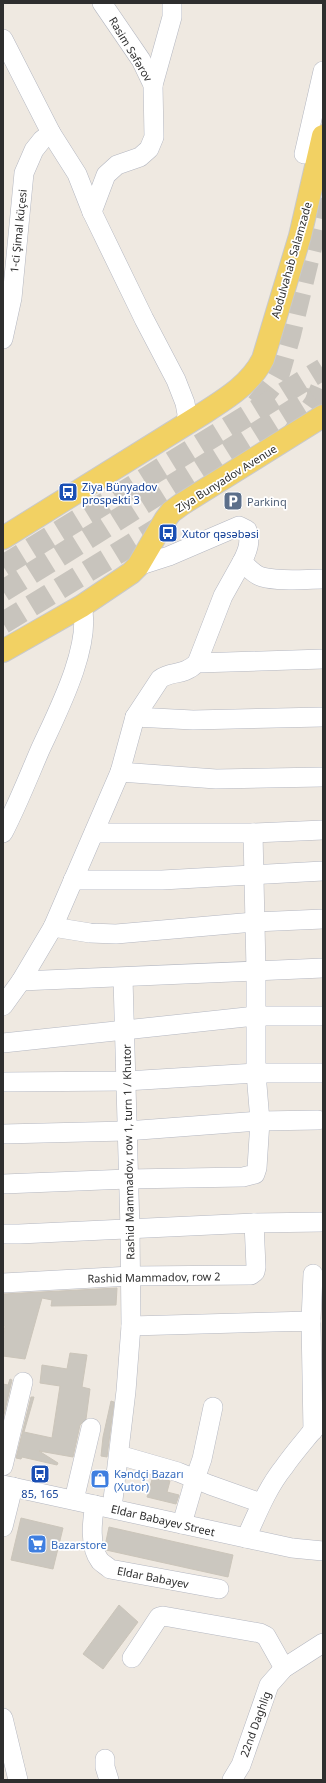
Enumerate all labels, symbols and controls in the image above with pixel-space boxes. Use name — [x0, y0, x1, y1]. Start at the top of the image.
street label: Rasim Səfərov — [106, 14, 156, 84]
street label: 1-ci Şimal küçesi — [6, 188, 30, 274]
street label: Abdulvahab Salamzade — [267, 200, 315, 320]
street label: Ziya Bunyadov Avenue — [173, 441, 279, 515]
place label: Ziya Bünyadov prospekti 3 — [82, 479, 157, 507]
bus stop icon: Ziya Bünyadov prospekti 3 — [57, 481, 79, 503]
parking icon: Parkinq — [222, 490, 244, 512]
place label: Parkinq — [247, 494, 287, 509]
bus stop icon: Xutor qəsəbəsi — [157, 522, 179, 544]
place label: Xutor qəsəbəsi — [182, 526, 259, 541]
street label: Rashid Mammadov, row 1, turn 1 / Khutor — [119, 1044, 137, 1260]
street label: Rashid Mammadov, row 2 — [87, 1268, 221, 1286]
bus stop icon: 85, 165 — [29, 1463, 51, 1485]
place label: Kəndçi Bazarı (Xutor) — [114, 1466, 184, 1494]
shop icon: Kəndçi Bazarı (Xutor) — [89, 1468, 111, 1490]
place label: 85, 165 — [21, 1486, 59, 1501]
street label: Eldar Babayev Street — [110, 1501, 217, 1539]
supermarket icon: Bazarstore — [26, 1533, 48, 1555]
place label: Bazarstore — [51, 1537, 107, 1552]
street label: Eldar Babayev — [116, 1563, 191, 1591]
street label: 22nd Daghlig — [236, 1689, 274, 1759]

